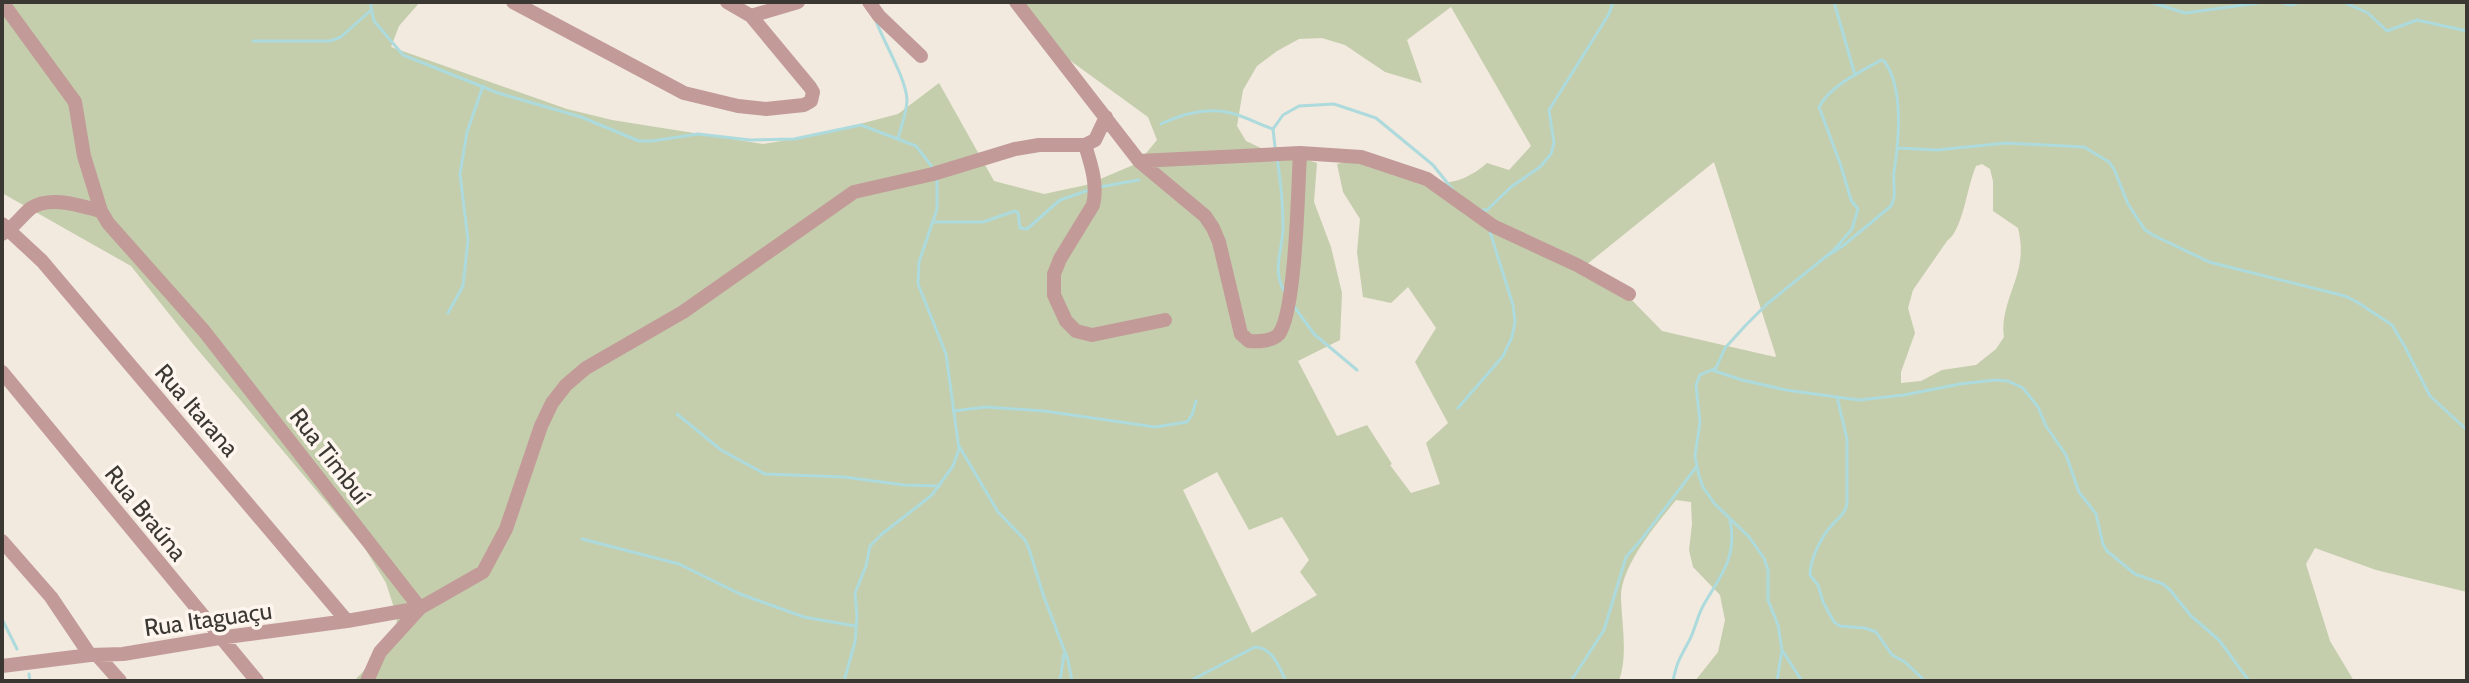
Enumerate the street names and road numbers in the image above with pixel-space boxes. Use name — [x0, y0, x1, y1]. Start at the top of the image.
street label: Rua Itarana — [149, 358, 245, 463]
street label: Rua Timbuí — [284, 402, 376, 510]
street label: Rua Braúna — [99, 459, 194, 567]
street label: Rua Itaguaçu — [142, 596, 274, 642]

